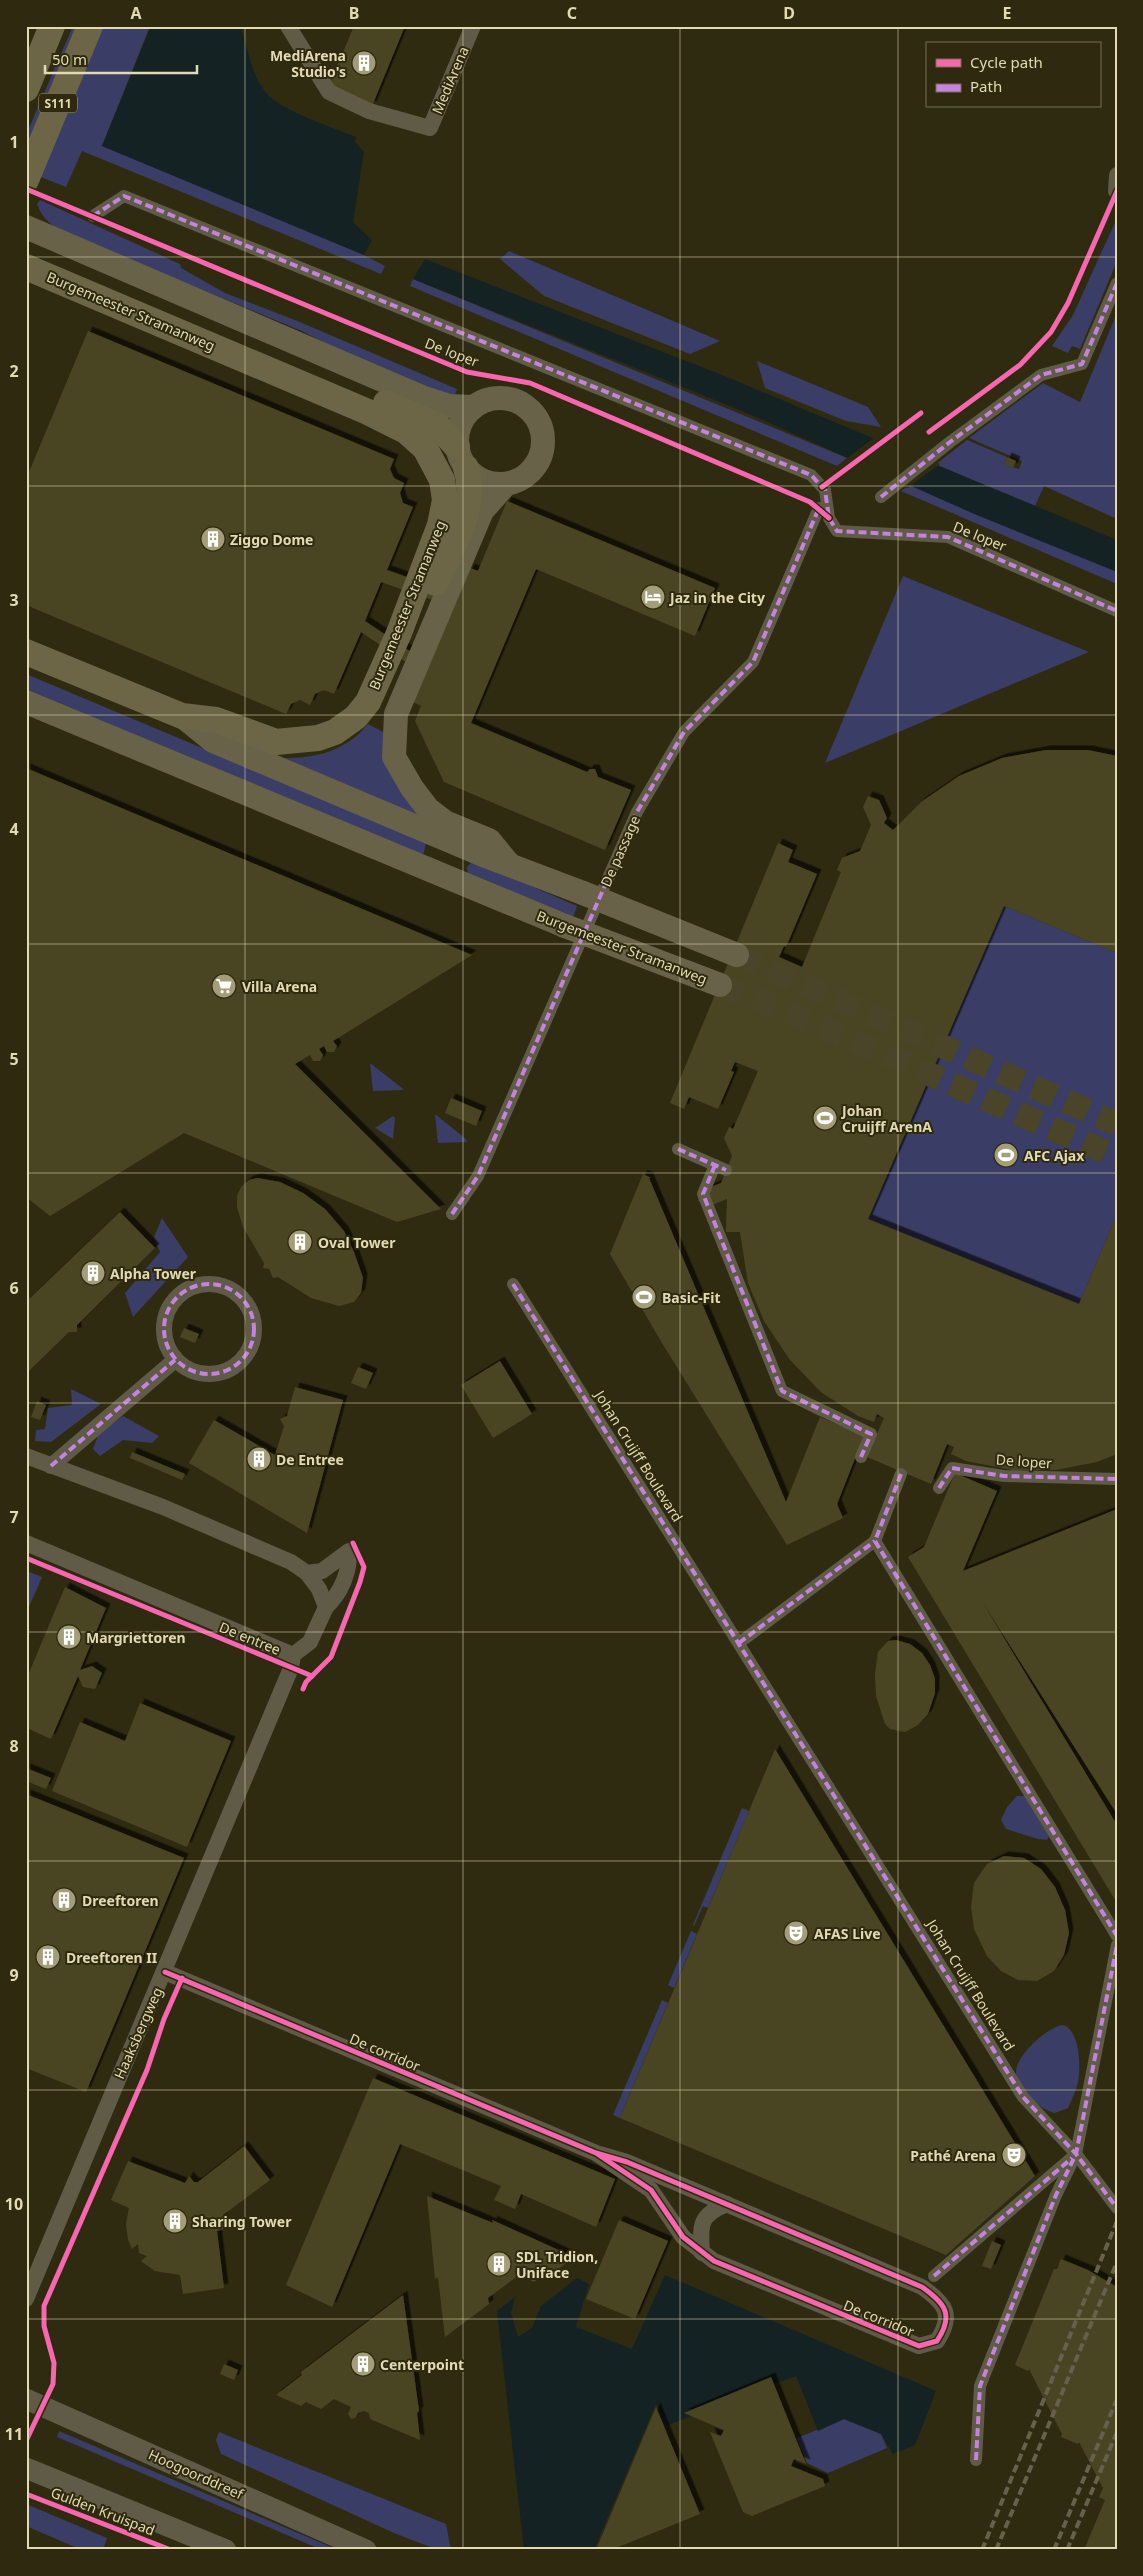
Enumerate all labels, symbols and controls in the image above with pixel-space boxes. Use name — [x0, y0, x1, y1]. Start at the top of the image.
text: A — [130, 2, 142, 24]
text: B — [349, 2, 359, 24]
text: C — [567, 2, 577, 24]
text: D — [783, 2, 795, 24]
text: E — [1003, 2, 1012, 24]
scale bar — [45, 42, 198, 74]
legend — [926, 42, 1100, 108]
street label: MediArena — [427, 43, 473, 117]
place label: MediArena Studio's — [270, 46, 346, 81]
text: 50 m — [52, 49, 87, 69]
building icon: MediArena Studio's — [351, 50, 377, 76]
text: Cycle path — [970, 52, 1043, 72]
text: Path — [970, 76, 1002, 96]
road number: S111 — [39, 94, 77, 112]
text: 1 — [9, 131, 19, 153]
street label: Burgemeester Stramanweg — [44, 267, 218, 355]
street label: De loper — [422, 333, 482, 371]
text: 2 — [9, 360, 19, 382]
street label: De loper — [950, 517, 1010, 555]
street label: Burgemeester Stramanweg — [364, 518, 450, 692]
building icon: Ziggo Dome — [200, 526, 226, 552]
place label: Ziggo Dome — [230, 530, 313, 549]
hotel icon: Jaz in the City — [640, 584, 666, 610]
place label: Jaz in the City — [668, 588, 765, 607]
text: 3 — [9, 589, 19, 611]
street label: De passage — [596, 812, 644, 890]
text: 4 — [9, 818, 19, 840]
street label: Burgemeester Stramanweg — [534, 906, 710, 988]
supermarket icon: Villa Arena — [211, 973, 237, 999]
place label: Villa Arena — [242, 977, 317, 996]
text: 5 — [9, 1048, 19, 1070]
place label: Johan Cruijff ArenA — [840, 1101, 932, 1136]
sports icon: Johan Cruijff ArenA — [812, 1105, 838, 1131]
sports icon: AFC Ajax — [993, 1142, 1019, 1168]
place label: AFC Ajax — [1024, 1146, 1085, 1165]
building icon: Oval Tower — [287, 1229, 313, 1255]
place label: Oval Tower — [318, 1233, 396, 1252]
building icon: Alpha Tower — [80, 1260, 106, 1286]
place label: Alpha Tower — [110, 1264, 197, 1283]
text: 6 — [9, 1277, 19, 1299]
sports icon: Basic-Fit — [631, 1284, 657, 1310]
place label: Basic-Fit — [662, 1288, 721, 1307]
street label: Johan Cruijff Boulevard — [590, 1385, 687, 1525]
building icon: De Entree — [246, 1446, 272, 1472]
place label: De Entree — [276, 1450, 344, 1469]
street label: De loper — [995, 1450, 1053, 1472]
text: 7 — [9, 1506, 19, 1528]
street label: De entree — [216, 1617, 284, 1659]
building icon: Margriettoren — [56, 1624, 82, 1650]
place label: Margriettoren — [86, 1628, 186, 1647]
text: 8 — [9, 1735, 19, 1757]
building icon: Dreeftoren — [51, 1887, 77, 1913]
place label: Dreeftoren — [82, 1891, 159, 1910]
street label: Johan Cruijff Boulevard — [922, 1914, 1019, 2054]
theatre icon: AFAS Live — [783, 1920, 809, 1946]
place label: AFAS Live — [814, 1924, 881, 1943]
building icon: Dreeftoren II — [35, 1944, 61, 1970]
place label: Dreeftoren II — [66, 1948, 157, 1967]
text: 9 — [9, 1964, 19, 1986]
street label: Haaksbergweg — [109, 1984, 167, 2082]
street label: De corridor — [347, 2029, 423, 2075]
theatre icon: Pathé Arena — [1001, 2142, 1027, 2168]
place label: Pathé Arena — [910, 2146, 996, 2165]
text: 10 — [5, 2193, 23, 2215]
building icon: Sharing Tower — [162, 2208, 188, 2234]
place label: Sharing Tower — [192, 2212, 292, 2231]
place label: SDL Tridion, Uniface — [516, 2247, 598, 2282]
building icon: SDL Tridion, Uniface — [486, 2251, 512, 2277]
street label: De corridor — [841, 2295, 918, 2341]
building icon: Centerpoint — [350, 2351, 376, 2377]
place label: Centerpoint — [380, 2355, 464, 2374]
text: 11 — [5, 2423, 23, 2445]
street label: Hoogoorddreef — [146, 2445, 247, 2504]
street label: Gulden Kruispad — [48, 2482, 158, 2540]

